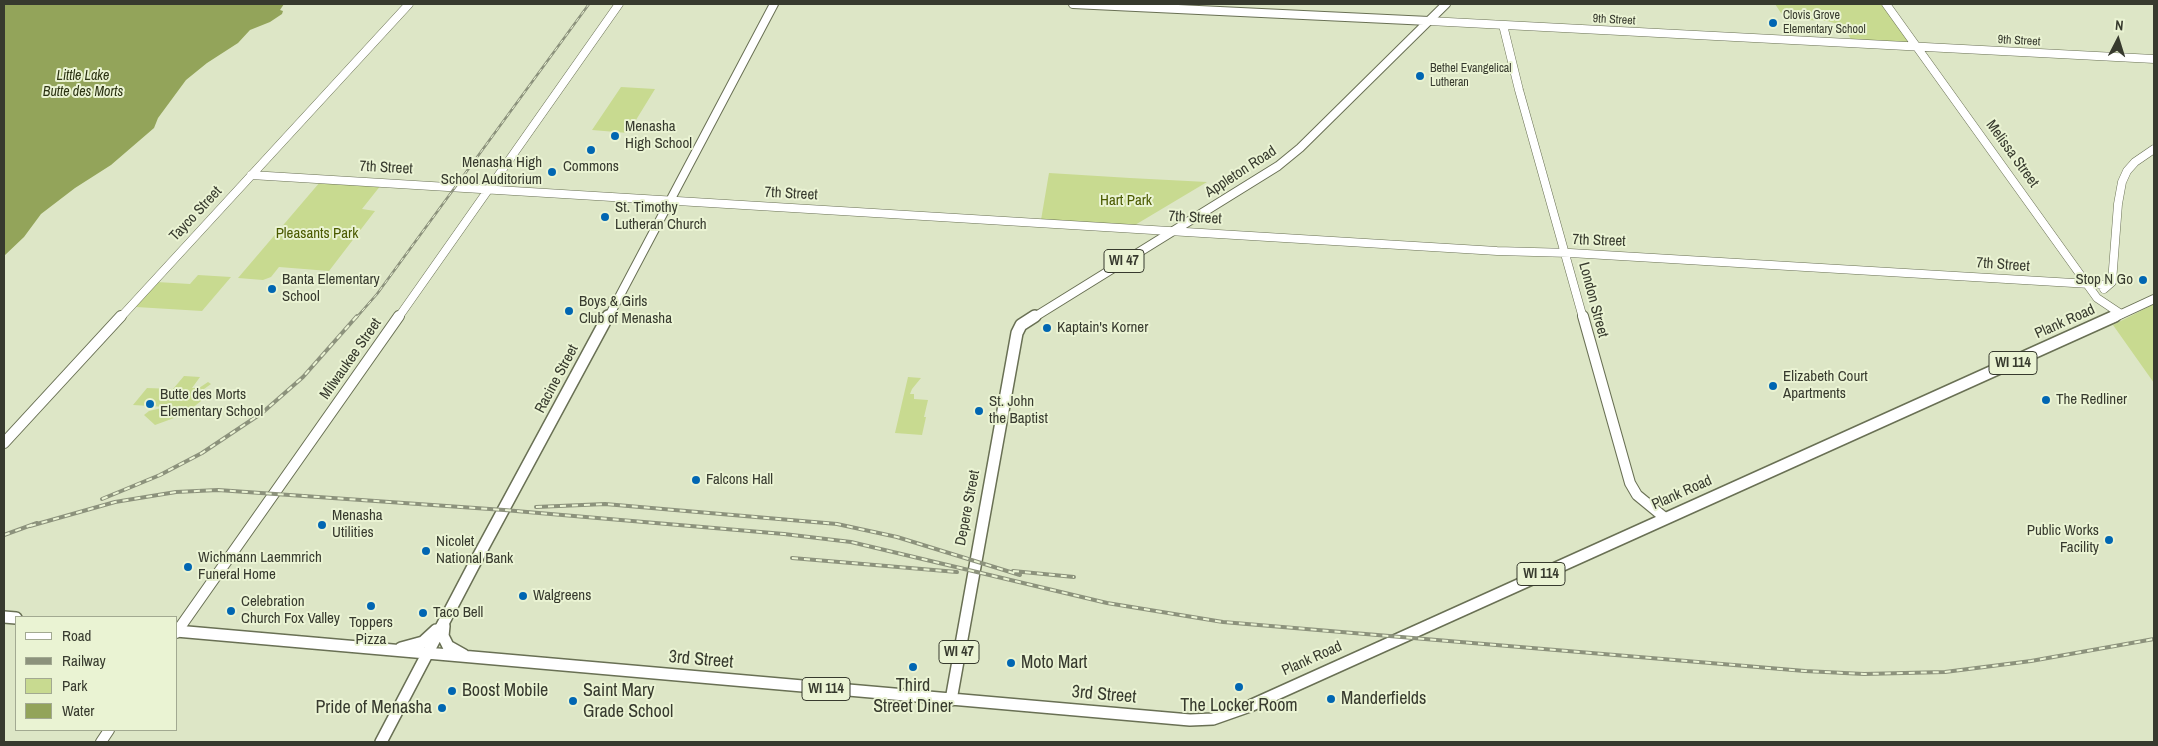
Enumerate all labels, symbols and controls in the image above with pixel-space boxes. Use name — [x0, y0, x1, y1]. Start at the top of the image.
place label: Clovis Grove Elementary School — [1783, 9, 1866, 37]
street label: 9th Street — [1592, 12, 1636, 28]
north arrow — [2093, 15, 2143, 65]
text: N — [2114, 16, 2124, 34]
marker: Clovis Grove Elementary School — [1767, 17, 1779, 29]
street label: 9th Street — [1997, 33, 2041, 49]
place label: Bethel Evangelical Lutheran — [1430, 62, 1512, 90]
water label: Little Lake Butte des Morts — [43, 68, 123, 100]
marker: Bethel Evangelical Lutheran — [1414, 70, 1426, 82]
street label: Melissa Street — [1982, 117, 2042, 191]
place label: Menasha High School — [625, 118, 692, 153]
marker: Menasha High School — [609, 130, 621, 142]
street label: Appleton Road — [1202, 142, 1280, 202]
marker: Commons — [585, 144, 597, 156]
place label: Menasha High School Auditorium — [441, 154, 542, 189]
street label: 7th Street — [359, 158, 413, 178]
place label: Commons — [563, 158, 619, 176]
marker: Menasha High School Auditorium — [546, 166, 558, 178]
street label: Tayco Street — [166, 183, 226, 245]
street label: 7th Street — [764, 184, 818, 204]
park label: Hart Park — [1100, 192, 1152, 210]
place label: St. Timothy Lutheran Church — [615, 199, 707, 234]
street label: 7th Street — [1168, 208, 1222, 228]
marker: St. Timothy Lutheran Church — [599, 211, 611, 223]
park label: Pleasants Park — [276, 225, 358, 243]
street label: 7th Street — [1572, 231, 1626, 251]
road number: WI 47 — [1104, 250, 1144, 272]
street label: 7th Street — [1976, 254, 2030, 276]
street label: London Street — [1574, 260, 1612, 340]
place label: Banta Elementary School — [282, 271, 380, 306]
place label: Stop N Go — [2076, 271, 2133, 289]
marker: Stop N Go — [2137, 274, 2149, 286]
marker: Banta Elementary School — [266, 283, 278, 295]
place label: Boys & Girls Club of Menasha — [579, 293, 672, 328]
street label: Plank Road — [2032, 301, 2098, 343]
marker: Boys & Girls Club of Menasha — [563, 305, 575, 317]
street label: Milwaukee Street — [316, 315, 386, 403]
place label: Kaptain's Korner — [1057, 319, 1148, 337]
marker: Kaptain's Korner — [1041, 322, 1053, 334]
street label: Racine Street — [531, 342, 583, 416]
road number: WI 114 — [1989, 352, 2037, 374]
place label: Elizabeth Court Apartments — [1783, 368, 1868, 403]
marker: Elizabeth Court Apartments — [1767, 380, 1779, 392]
place label: Butte des Morts Elementary School — [160, 386, 263, 421]
place label: The Redliner — [2056, 391, 2127, 409]
place label: St. John the Baptist — [989, 393, 1048, 428]
marker: The Redliner — [2040, 394, 2052, 406]
marker: Butte des Morts Elementary School — [144, 398, 156, 410]
marker: St. John the Baptist — [973, 405, 985, 417]
street label: Depere Street — [952, 469, 984, 547]
place label: Falcons Hall — [706, 471, 773, 489]
street label: Plank Road — [1649, 472, 1715, 514]
marker: Falcons Hall — [690, 474, 702, 486]
place label: Menasha Utilities — [332, 507, 383, 542]
marker: Menasha Utilities — [316, 519, 328, 531]
place label: Public Works Facility — [2027, 522, 2099, 557]
place label: Nicolet National Bank — [436, 533, 513, 568]
marker: Public Works Facility — [2103, 534, 2115, 546]
marker: Nicolet National Bank — [420, 545, 432, 557]
place label: Wichmann Laemmrich Funeral Home — [198, 549, 322, 584]
marker: Wichmann Laemmrich Funeral Home — [182, 561, 194, 573]
road number: WI 114 — [1517, 562, 1565, 586]
place label: Walgreens — [533, 587, 591, 605]
marker: Walgreens — [517, 590, 529, 602]
place label: Celebration Church Fox Valley — [241, 593, 340, 628]
marker: Toppers Pizza — [365, 600, 377, 612]
place label: Taco Bell — [433, 604, 483, 622]
marker: Celebration Church Fox Valley — [225, 605, 237, 617]
marker: Taco Bell — [417, 607, 429, 619]
place label: Toppers Pizza — [349, 614, 393, 649]
legend — [15, 616, 178, 731]
text: Road — [62, 625, 91, 646]
street label: Plank Road — [1279, 638, 1345, 680]
road number: WI 47 — [939, 640, 979, 664]
street label: 3rd Street — [668, 646, 734, 674]
text: Railway — [62, 650, 106, 671]
place label: Moto Mart — [1021, 652, 1087, 674]
marker: Moto Mart — [1005, 657, 1017, 669]
marker: Third Street Diner — [907, 661, 919, 673]
text: Park — [62, 675, 87, 696]
place label: Third Street Diner — [873, 675, 953, 718]
road number: WI 114 — [802, 678, 850, 701]
place label: Boost Mobile — [462, 680, 548, 702]
place label: Saint Mary Grade School — [583, 680, 673, 722]
street label: 3rd Street — [1071, 681, 1137, 709]
marker: The Locker Room — [1233, 681, 1245, 693]
marker: Boost Mobile — [446, 685, 458, 697]
place label: Manderfields — [1341, 688, 1426, 710]
marker: Manderfields — [1325, 693, 1337, 705]
marker: Saint Mary Grade School — [567, 695, 579, 707]
place label: The Locker Room — [1180, 695, 1298, 717]
place label: Pride of Menasha — [315, 697, 432, 719]
text: Water — [62, 700, 94, 721]
marker: Pride of Menasha — [436, 702, 448, 714]

